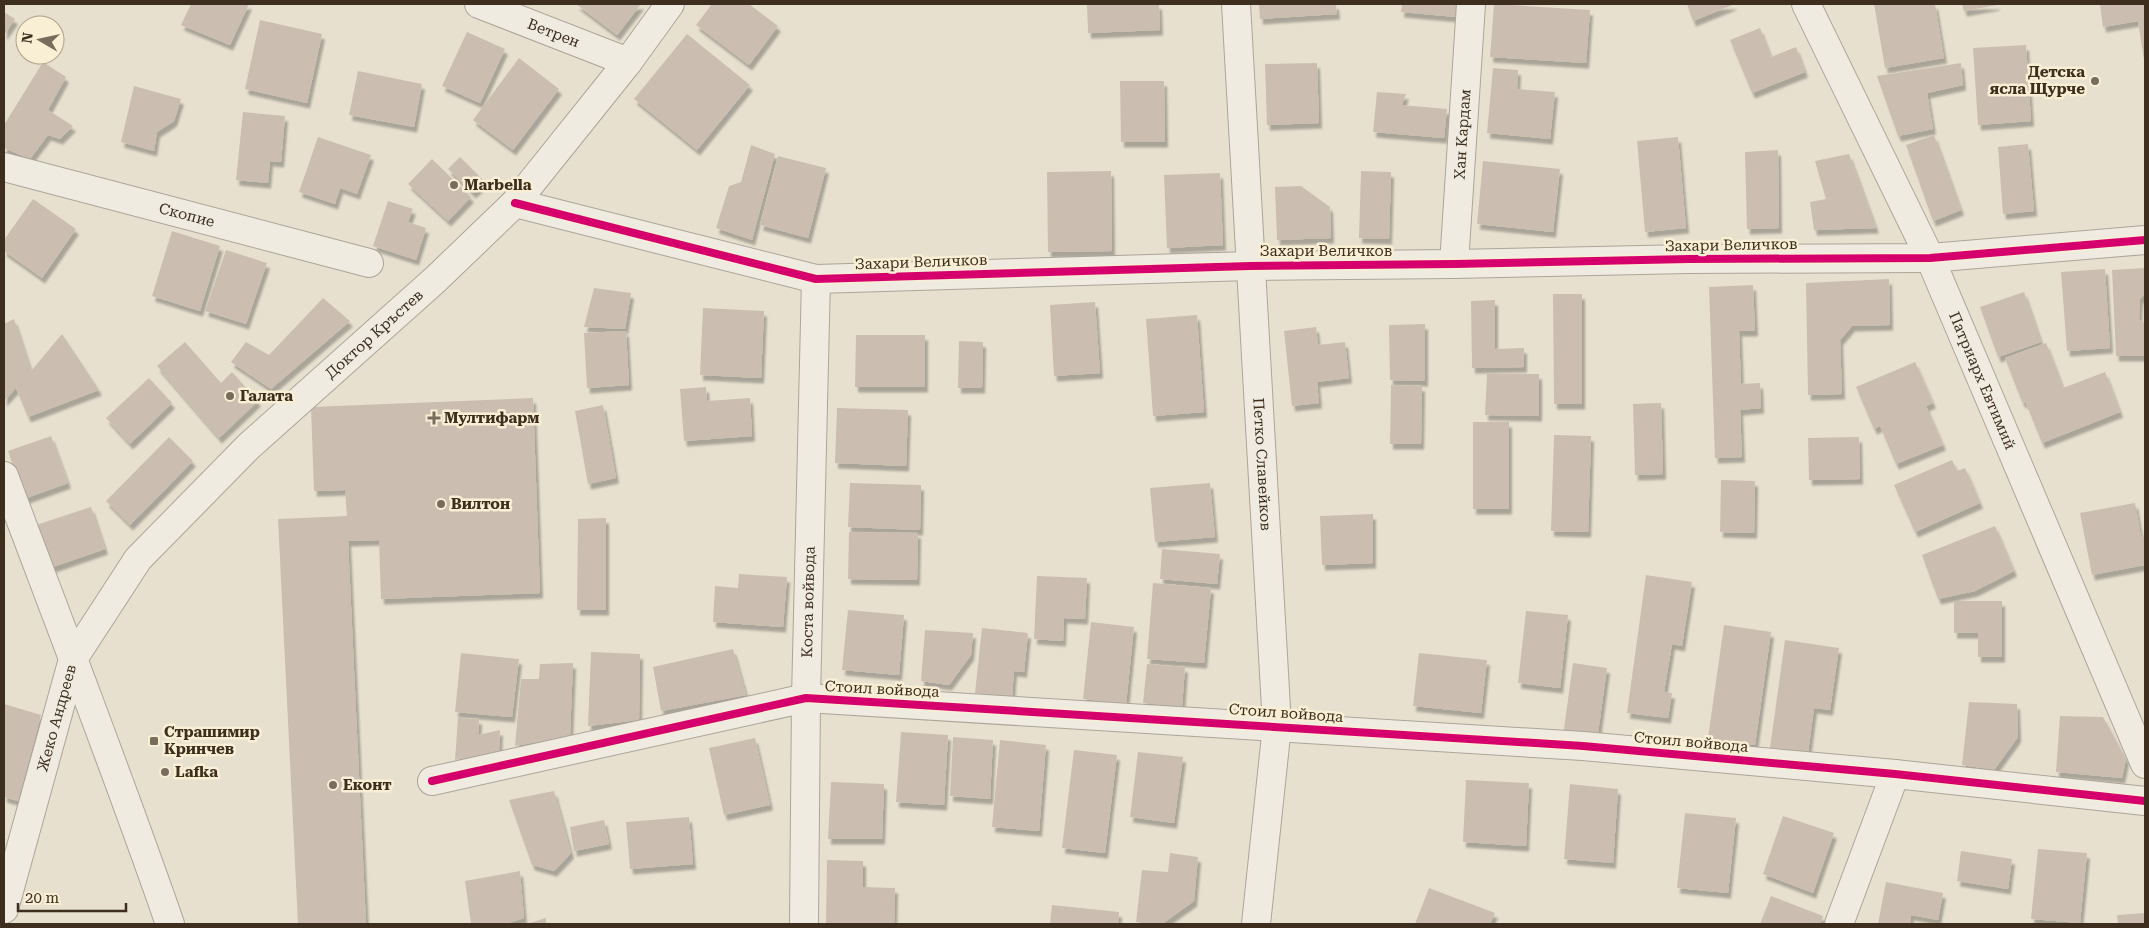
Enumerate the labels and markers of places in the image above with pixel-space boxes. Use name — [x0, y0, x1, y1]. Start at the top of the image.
place label: Детска ясла Щурче — [1990, 63, 2085, 98]
marker: Детска ясла Щурче — [2089, 75, 2101, 87]
place label: Marbella — [464, 176, 532, 194]
marker: Marbella — [448, 179, 460, 191]
place label: Галата — [240, 387, 293, 405]
marker: Галата — [224, 390, 236, 402]
place label: Мултифарм — [444, 409, 540, 427]
marker: Мултифарм — [428, 412, 440, 424]
place label: Вилтон — [451, 495, 510, 513]
marker: Вилтон — [435, 498, 447, 510]
place label: Страшимир Кринчев — [164, 723, 260, 758]
marker: Страшимир Кринчев — [148, 735, 160, 747]
place label: Lafka — [175, 763, 218, 781]
marker: Lafka — [159, 766, 171, 778]
place label: Еконт — [343, 776, 391, 794]
marker: Еконт — [327, 779, 339, 791]

